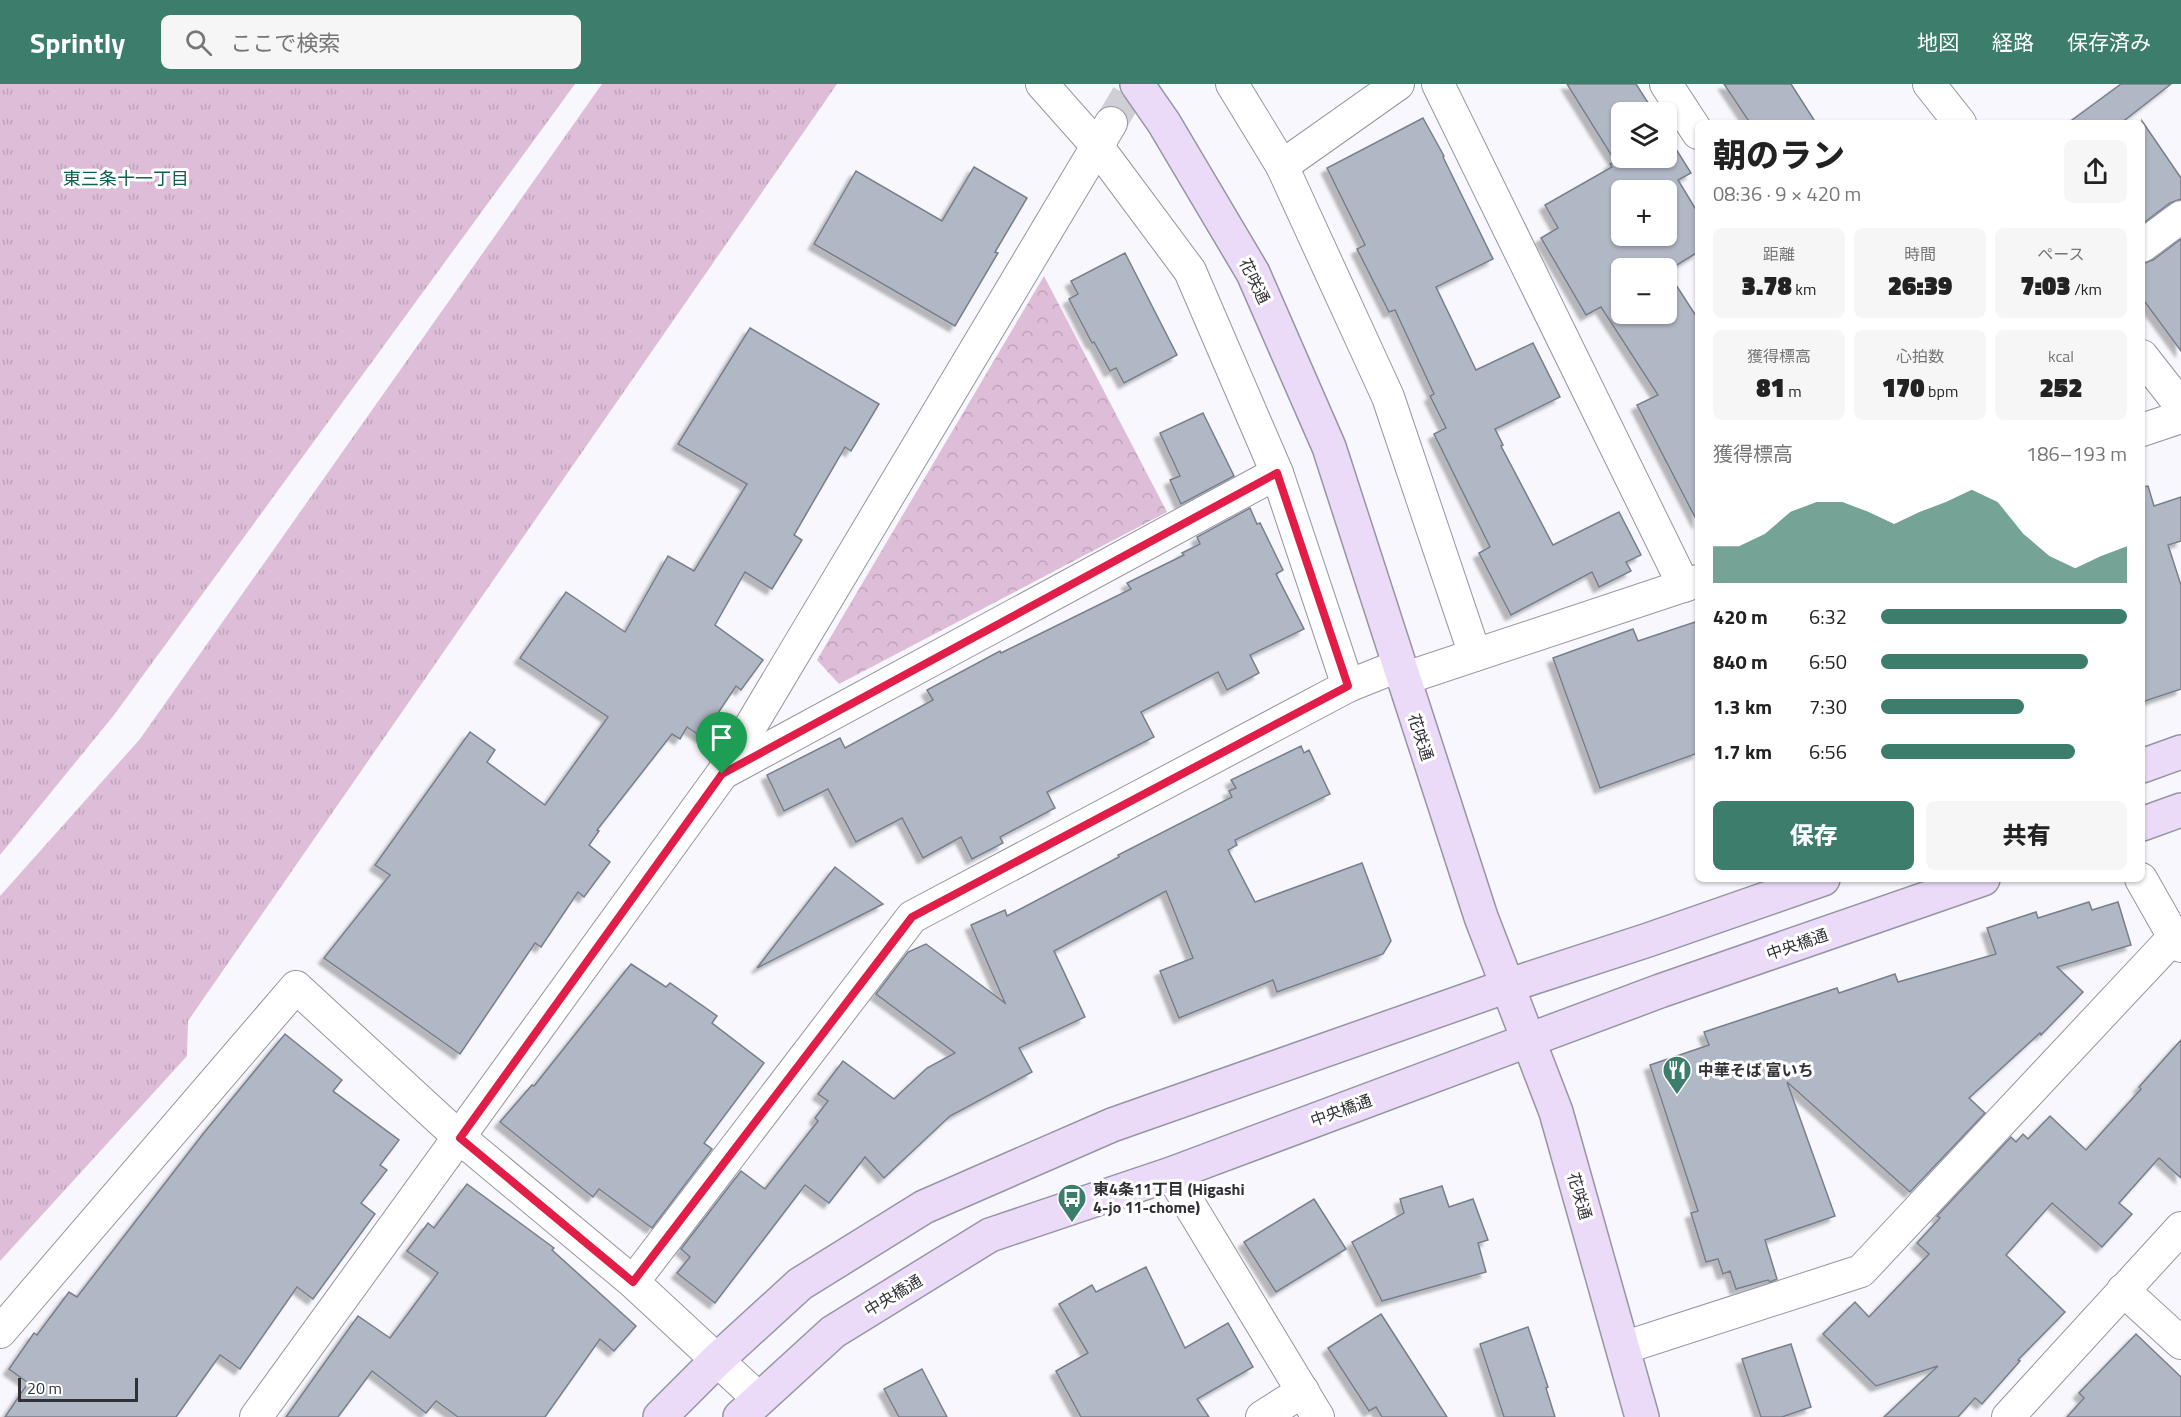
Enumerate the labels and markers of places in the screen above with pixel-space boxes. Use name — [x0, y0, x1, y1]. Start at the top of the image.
pin — [696, 712, 747, 774]
restaurant icon: 中華そば 富いち — [1661, 1054, 1693, 1096]
place label: 中華そば 富いち — [1698, 1058, 1814, 1082]
place label: 東4条11丁目 (Higashi 4-jo 11-chome) — [1093, 1177, 1245, 1219]
bus stop icon: 東4条11丁目 (Higashi 4-jo 11-chome) — [1056, 1182, 1088, 1224]

